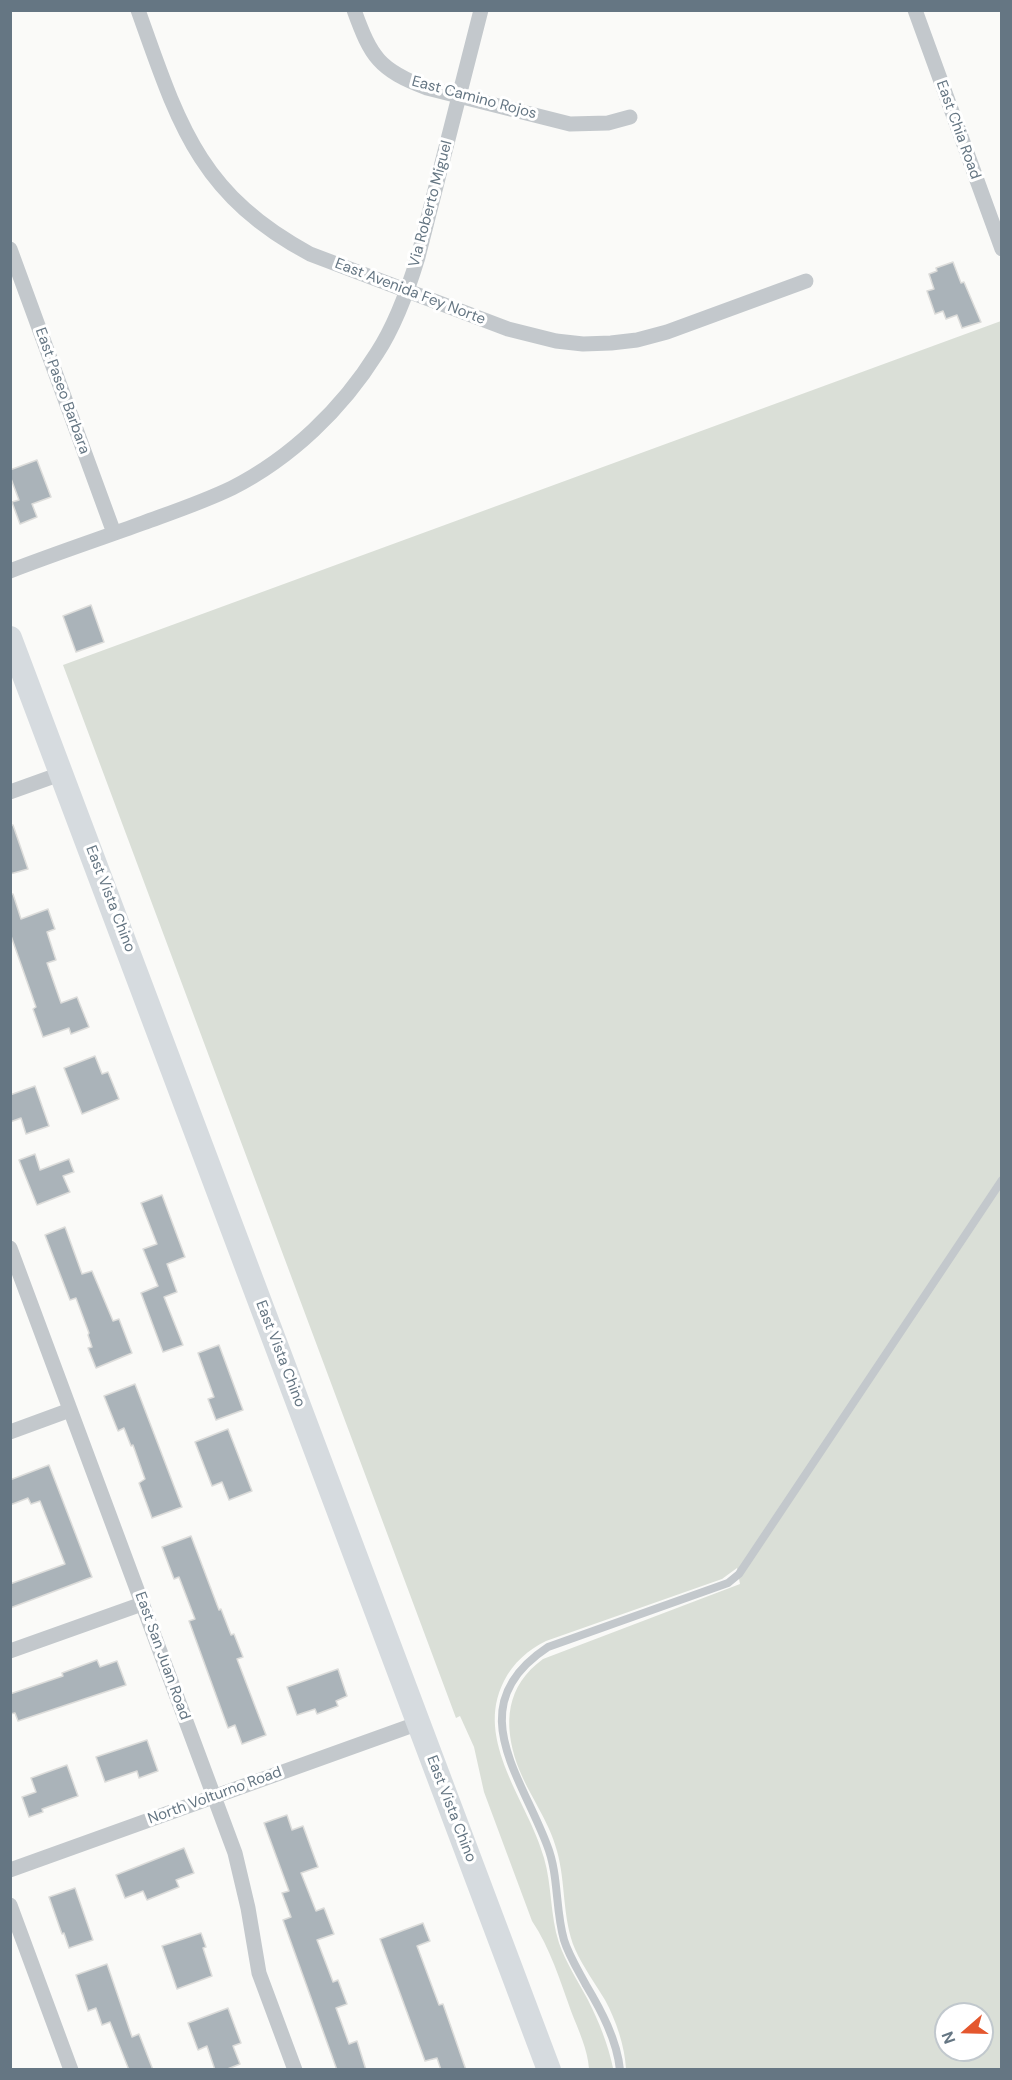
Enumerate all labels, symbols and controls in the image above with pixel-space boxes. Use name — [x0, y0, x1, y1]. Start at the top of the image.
street label: East Camino Rojos — [410, 73, 538, 123]
street label: East Chia Road — [932, 78, 984, 182]
street label: Via Roberto Miguel — [405, 139, 457, 269]
street label: East Avenida Fey Norte — [332, 255, 488, 329]
street label: East Paseo Barbara — [31, 325, 93, 457]
street label: East Vista Chino — [81, 843, 139, 955]
street label: East Vista Chino — [251, 1298, 309, 1410]
street label: East San Juan Road — [130, 1590, 194, 1722]
street label: East Vista Chino — [422, 1753, 480, 1865]
street label: North Volturno Road — [146, 1763, 284, 1829]
north arrow — [934, 2002, 994, 2062]
text: N — [937, 2029, 960, 2047]

